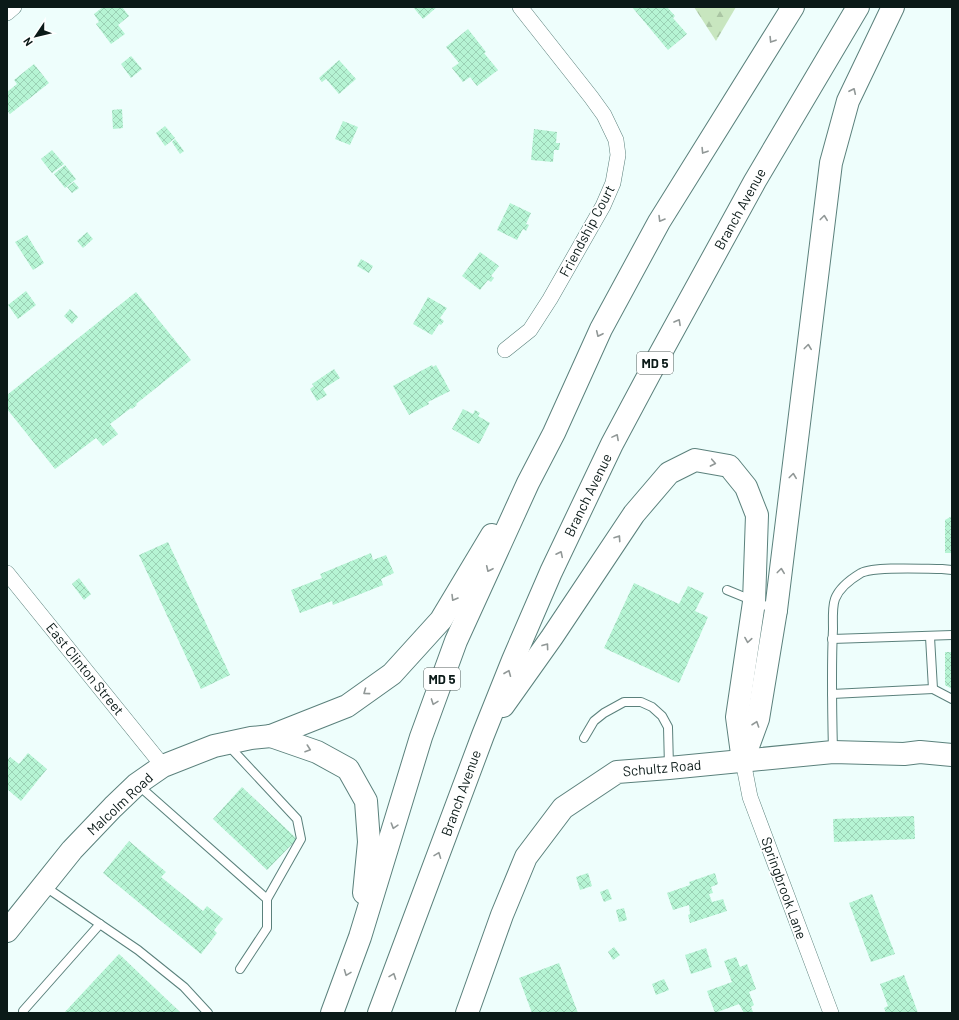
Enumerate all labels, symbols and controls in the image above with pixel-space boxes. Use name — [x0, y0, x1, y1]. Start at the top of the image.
north arrow — [16, 16, 56, 56]
text: N — [20, 35, 35, 49]
one-way arrow — [770, 36, 777, 43]
one-way arrow — [848, 88, 856, 96]
one-way arrow — [702, 146, 709, 153]
street label: Branch Avenue — [710, 165, 769, 252]
street label: Friendship Court — [555, 182, 618, 280]
one-way arrow — [658, 215, 665, 222]
one-way arrow — [819, 215, 828, 221]
one-way arrow — [673, 319, 681, 326]
one-way arrow — [596, 329, 604, 337]
one-way arrow — [803, 344, 812, 350]
road number: MD 5 — [637, 352, 673, 374]
one-way arrow — [612, 433, 619, 441]
street label: Branch Avenue — [560, 450, 615, 539]
one-way arrow — [710, 458, 716, 467]
one-way arrow — [788, 473, 797, 479]
one-way arrow — [613, 535, 620, 542]
one-way arrow — [555, 550, 563, 558]
one-way arrow — [486, 565, 494, 573]
one-way arrow — [776, 568, 785, 575]
one-way arrow — [451, 594, 458, 601]
street label: East Clinton Street — [43, 619, 128, 718]
one-way arrow — [744, 637, 753, 643]
one-way arrow — [541, 643, 549, 650]
road number: MD 5 — [424, 668, 460, 690]
one-way arrow — [503, 669, 511, 676]
one-way arrow — [363, 687, 370, 695]
one-way arrow — [431, 698, 439, 705]
one-way arrow — [752, 721, 760, 728]
one-way arrow — [304, 744, 311, 752]
street label: Branch Avenue — [437, 747, 484, 838]
street label: Schultz Road — [622, 756, 702, 779]
street label: Malcolm Road — [83, 769, 156, 838]
one-way arrow — [390, 822, 399, 829]
street label: Springbrook Lane — [758, 834, 811, 941]
one-way arrow — [434, 851, 442, 858]
one-way arrow — [343, 970, 351, 977]
one-way arrow — [388, 973, 396, 980]

